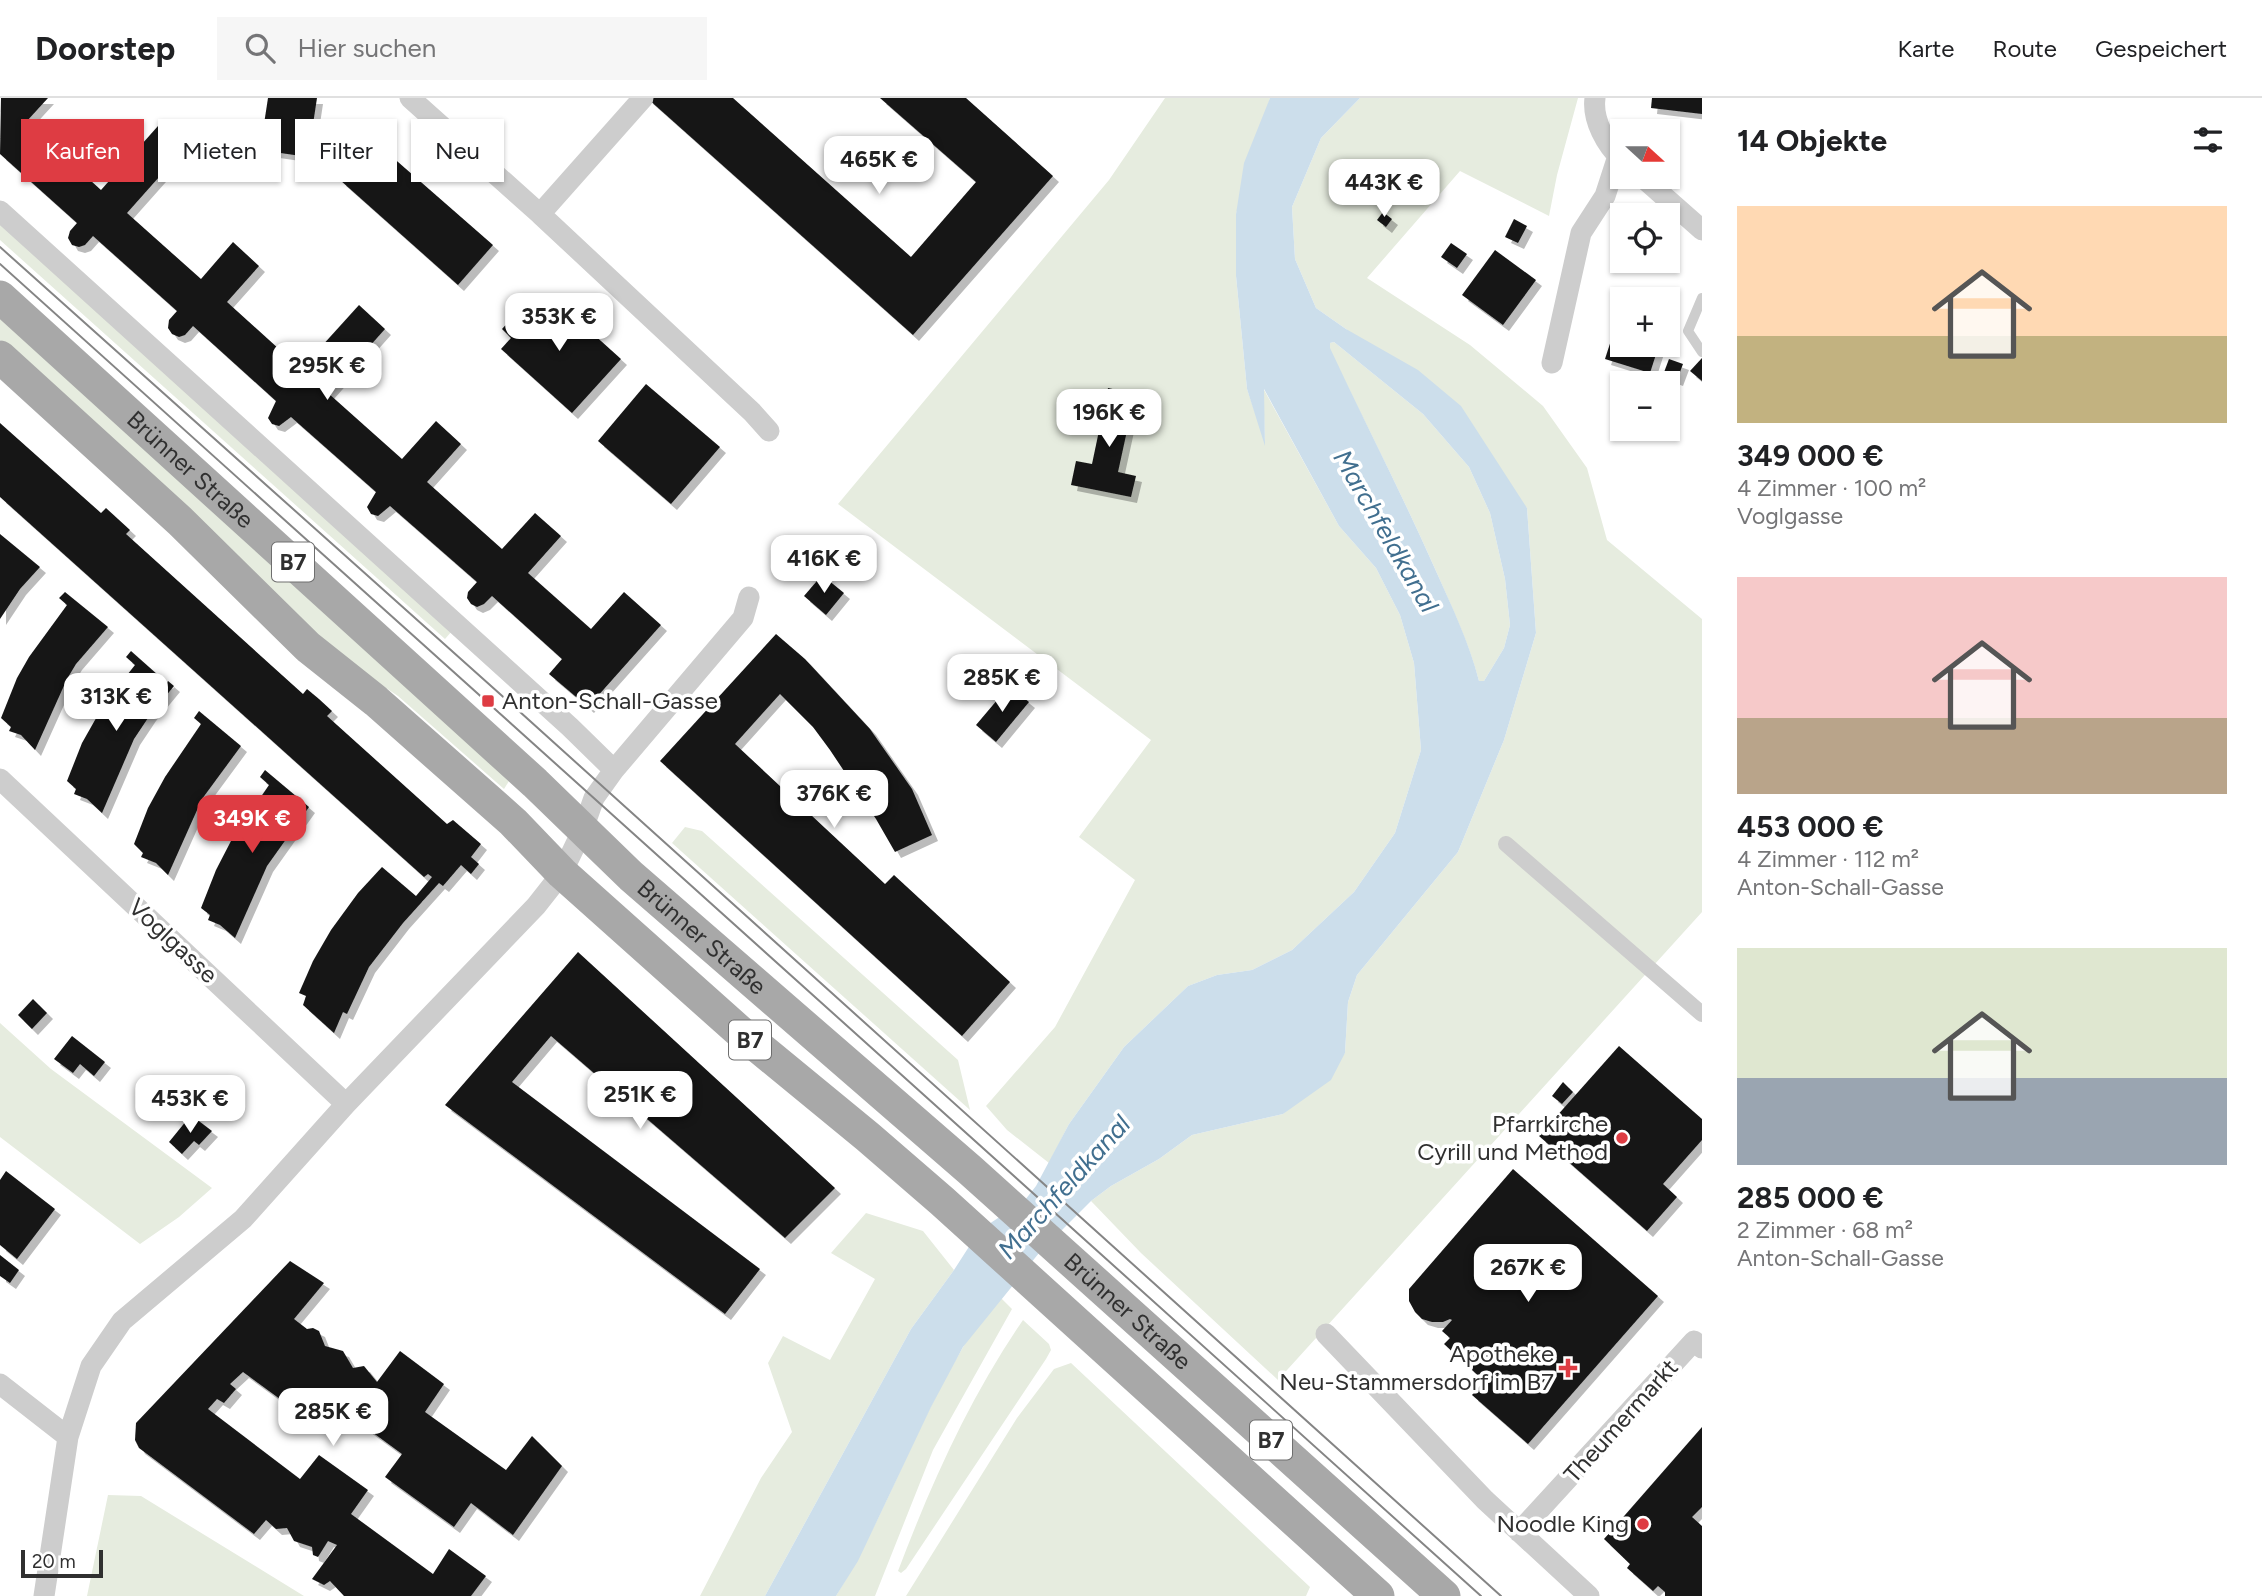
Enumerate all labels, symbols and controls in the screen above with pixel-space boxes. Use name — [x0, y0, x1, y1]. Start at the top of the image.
search box — [217, 17, 707, 80]
text: Doorstep — [35, 29, 175, 68]
icon: search — [241, 29, 279, 67]
text: Hier suchen — [297, 32, 436, 64]
text: Karte — [1898, 34, 1954, 63]
text: Route — [1992, 34, 2057, 63]
text: Gespeichert — [2095, 34, 2227, 63]
chip: Kaufen — [21, 119, 144, 182]
chip: Mieten — [158, 119, 281, 182]
chip: Filter — [295, 119, 397, 182]
chip: Neu — [411, 119, 504, 182]
north arrow — [1610, 119, 1680, 189]
map controls — [1610, 119, 1680, 441]
icon: filters — [2189, 121, 2227, 159]
text: 14 Objekte — [1737, 122, 1887, 159]
pin: 465K € — [822, 136, 936, 196]
text: 465K € — [840, 145, 918, 173]
pin: 443K € — [1327, 159, 1441, 219]
text: 443K € — [1345, 168, 1423, 196]
button: locate — [1610, 203, 1680, 273]
icon: home — [1919, 251, 2045, 377]
button: + — [1610, 287, 1680, 357]
pin: 353K € — [502, 294, 616, 353]
text: 353K € — [521, 302, 597, 330]
pin: 295K € — [270, 342, 384, 402]
text: 295K € — [289, 351, 365, 379]
button: − — [1610, 371, 1680, 441]
pin: 196K € — [1052, 390, 1166, 449]
text: 196K € — [1072, 398, 1146, 426]
street label: Brünner Straße — [121, 405, 260, 534]
text: 349 000 € — [1737, 437, 1884, 474]
water label: Marchfeldkanal — [1326, 444, 1446, 618]
text: 4 Zimmer · 100 m² — [1737, 474, 1926, 502]
text: Voglgasse — [1737, 502, 1843, 530]
pin: 416K € — [767, 536, 881, 595]
road number: B7 — [272, 543, 314, 582]
text: 416K € — [787, 544, 861, 572]
icon: home — [1919, 622, 2045, 748]
pin: 285K € — [945, 654, 1059, 714]
text: 285K € — [963, 663, 1041, 691]
pin: 313K € — [59, 674, 173, 733]
text: 313K € — [80, 682, 152, 710]
place label: Anton-Schall-Gasse — [502, 686, 718, 715]
marker: Anton-Schall-Gasse — [480, 693, 496, 709]
pin: 376K € — [777, 770, 891, 830]
text: 376K € — [796, 779, 872, 807]
pin: 349K € — [195, 796, 309, 855]
text: 349K € — [213, 804, 291, 832]
text: 453 000 € — [1737, 808, 1884, 845]
text: 4 Zimmer · 112 m² — [1737, 845, 1919, 873]
street label: Brünner Straße — [632, 873, 772, 1001]
text: Anton-Schall-Gasse — [1737, 873, 1944, 901]
street label: Voglgasse — [123, 892, 224, 989]
icon: home — [1919, 993, 2045, 1119]
road number: B7 — [729, 1021, 771, 1060]
pin: 251K € — [583, 1072, 697, 1131]
pin: 453K € — [133, 1076, 247, 1135]
text: 251K € — [603, 1080, 677, 1108]
text: 453K € — [151, 1084, 229, 1112]
water label: Marchfeldkanal — [991, 1108, 1137, 1266]
place label: Pfarrkirche Cyrill und Method — [1417, 1109, 1608, 1166]
marker: Pfarrkirche Cyrill und Method — [1614, 1130, 1630, 1146]
text: 285 000 € — [1737, 1179, 1884, 1216]
text: 2 Zimmer · 68 m² — [1737, 1216, 1913, 1244]
pin: 267K € — [1471, 1244, 1585, 1304]
text: Anton-Schall-Gasse — [1737, 1244, 1944, 1272]
street label: Brünner Straße — [1058, 1247, 1197, 1376]
text: 267K € — [1490, 1253, 1566, 1281]
place label: Apotheke Neu-Stammersdorf im B7 — [1279, 1339, 1554, 1396]
street label: Theumermarkt — [1558, 1353, 1684, 1488]
marker: Apotheke Neu-Stammersdorf im B7 — [1560, 1360, 1576, 1376]
pin: 285K € — [276, 1388, 390, 1448]
text: 285K € — [294, 1397, 372, 1425]
road number: B7 — [1250, 1420, 1292, 1460]
place label: Noodle King — [1497, 1509, 1629, 1538]
marker: Noodle King — [1635, 1516, 1651, 1532]
scale bar — [21, 1547, 103, 1579]
text: 20 m — [32, 1550, 76, 1573]

